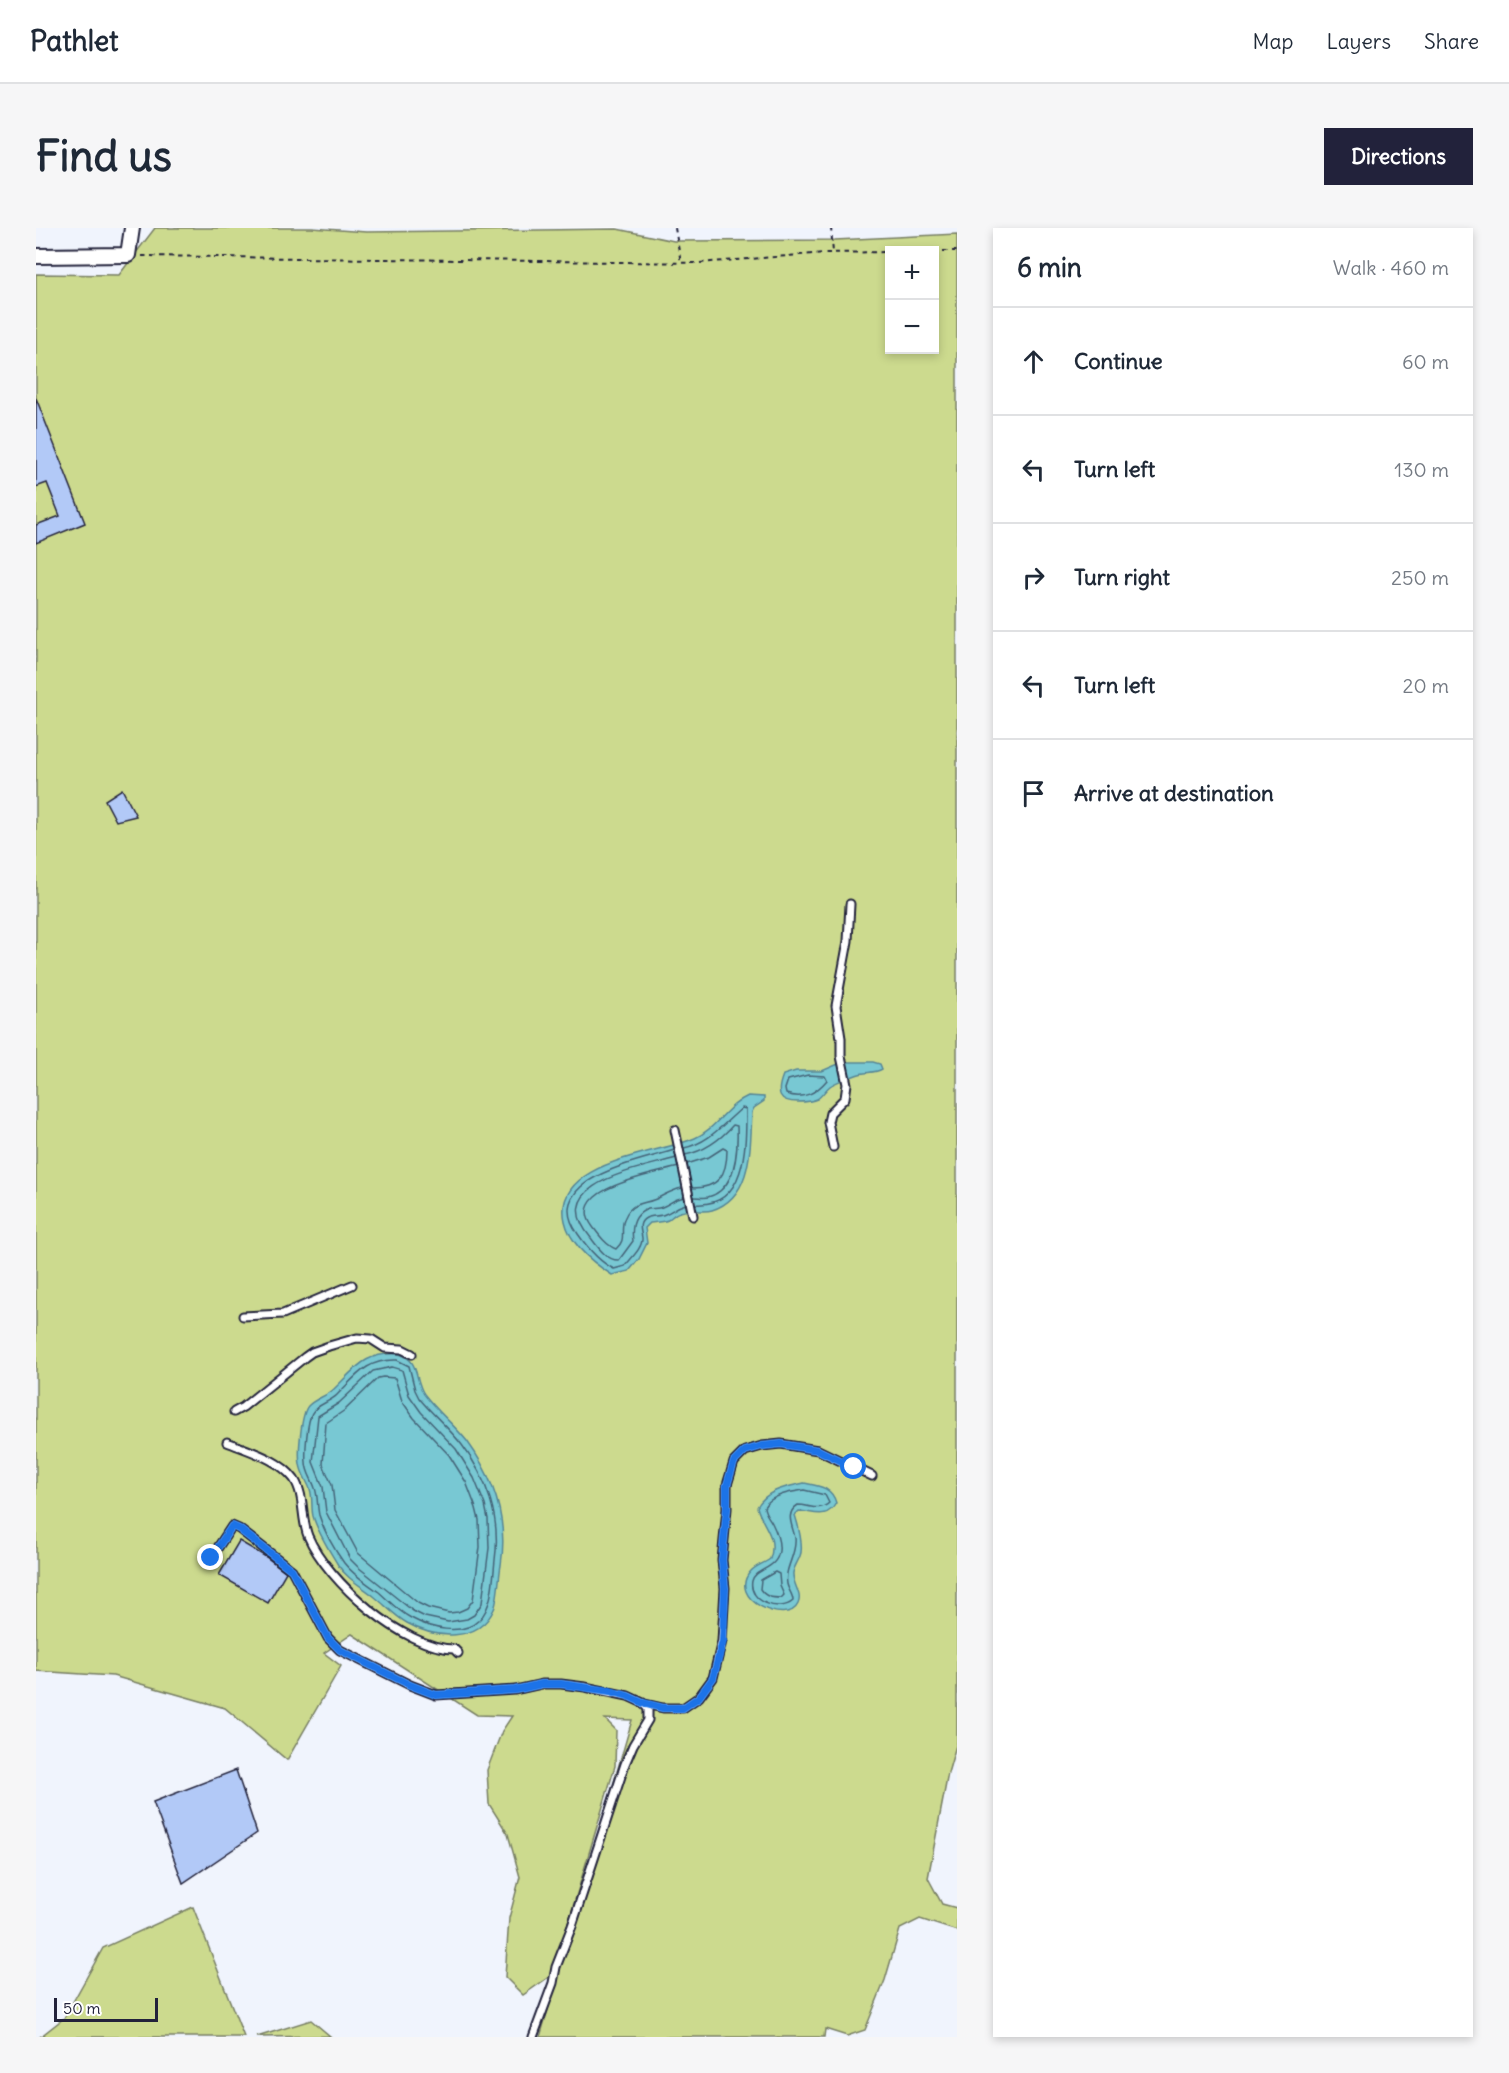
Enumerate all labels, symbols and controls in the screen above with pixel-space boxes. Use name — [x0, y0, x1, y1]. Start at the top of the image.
text: Pathlet — [30, 23, 119, 59]
text: Map — [1253, 28, 1293, 55]
text: Layers — [1326, 28, 1391, 55]
text: Share — [1424, 28, 1479, 55]
button: Directions — [1324, 128, 1473, 185]
text: Find us — [36, 130, 172, 182]
map controls — [885, 246, 939, 354]
button: + — [885, 246, 939, 300]
text: 6 min — [1017, 251, 1082, 284]
text: Walk · 460 m — [1333, 255, 1449, 280]
button: − — [885, 300, 939, 354]
icon: ahead — [1017, 345, 1050, 378]
text: Continue — [1074, 347, 1163, 375]
text: 60 m — [1402, 349, 1449, 374]
icon: left — [1017, 453, 1050, 486]
text: Turn left — [1074, 455, 1155, 483]
text: 130 m — [1394, 457, 1449, 482]
icon: right — [1017, 561, 1050, 594]
text: Turn right — [1074, 563, 1170, 591]
text: 250 m — [1391, 565, 1449, 590]
icon: left — [1017, 669, 1050, 702]
text: Turn left — [1074, 671, 1155, 699]
text: 20 m — [1403, 673, 1449, 698]
icon: arrive — [1017, 777, 1050, 810]
text: Arrive at destination — [1074, 779, 1274, 807]
route start — [840, 1453, 866, 1479]
route end — [197, 1544, 223, 1570]
scale bar — [54, 1995, 158, 2022]
text: 50 m — [63, 1998, 101, 2018]

